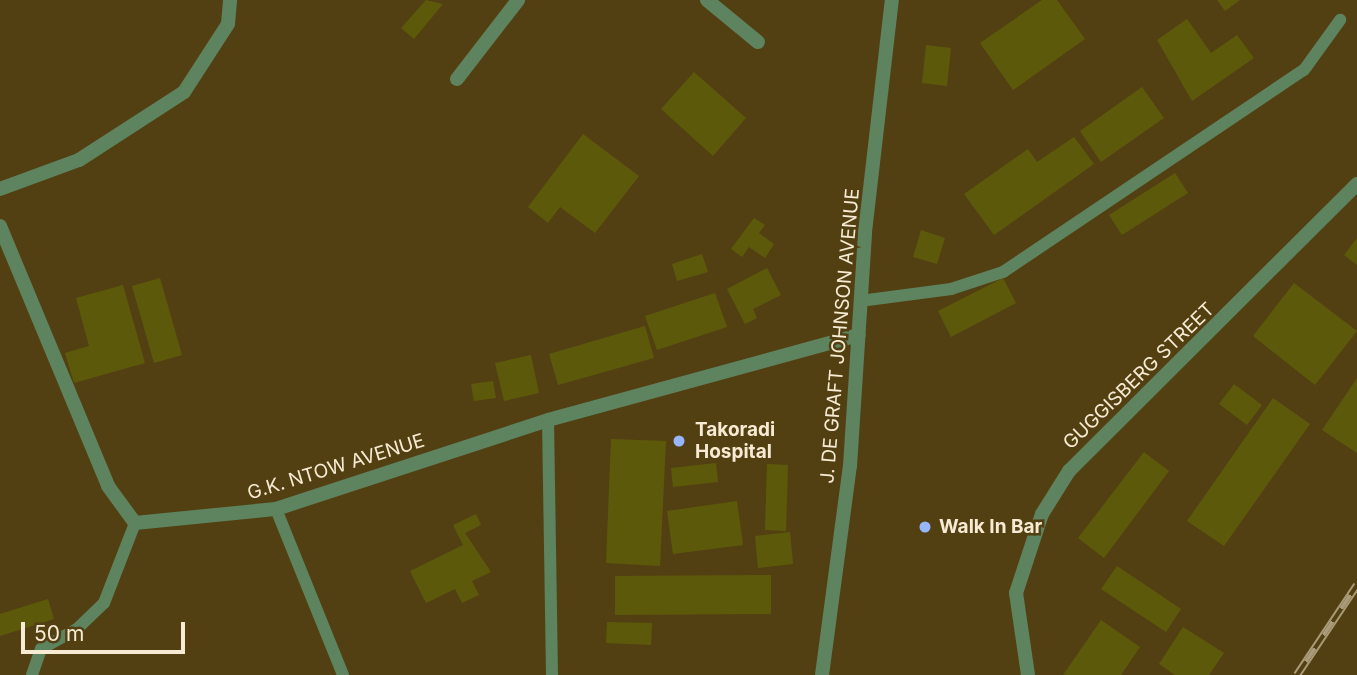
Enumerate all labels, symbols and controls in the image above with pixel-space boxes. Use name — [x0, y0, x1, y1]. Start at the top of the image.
street label: J. DE GRAFT JOHNSON AVENUE — [816, 187, 864, 485]
street label: GUGGISBERG STREET — [1059, 298, 1219, 454]
place label: Takoradi Hospital — [695, 419, 775, 463]
street label: G.K. NTOW AVENUE — [245, 429, 427, 505]
marker: Takoradi Hospital — [669, 431, 689, 451]
place label: Walk In Bar — [939, 516, 1042, 538]
marker: Walk In Bar — [917, 519, 933, 535]
scale bar — [24, 608, 189, 652]
text: 50 m — [34, 621, 84, 646]

